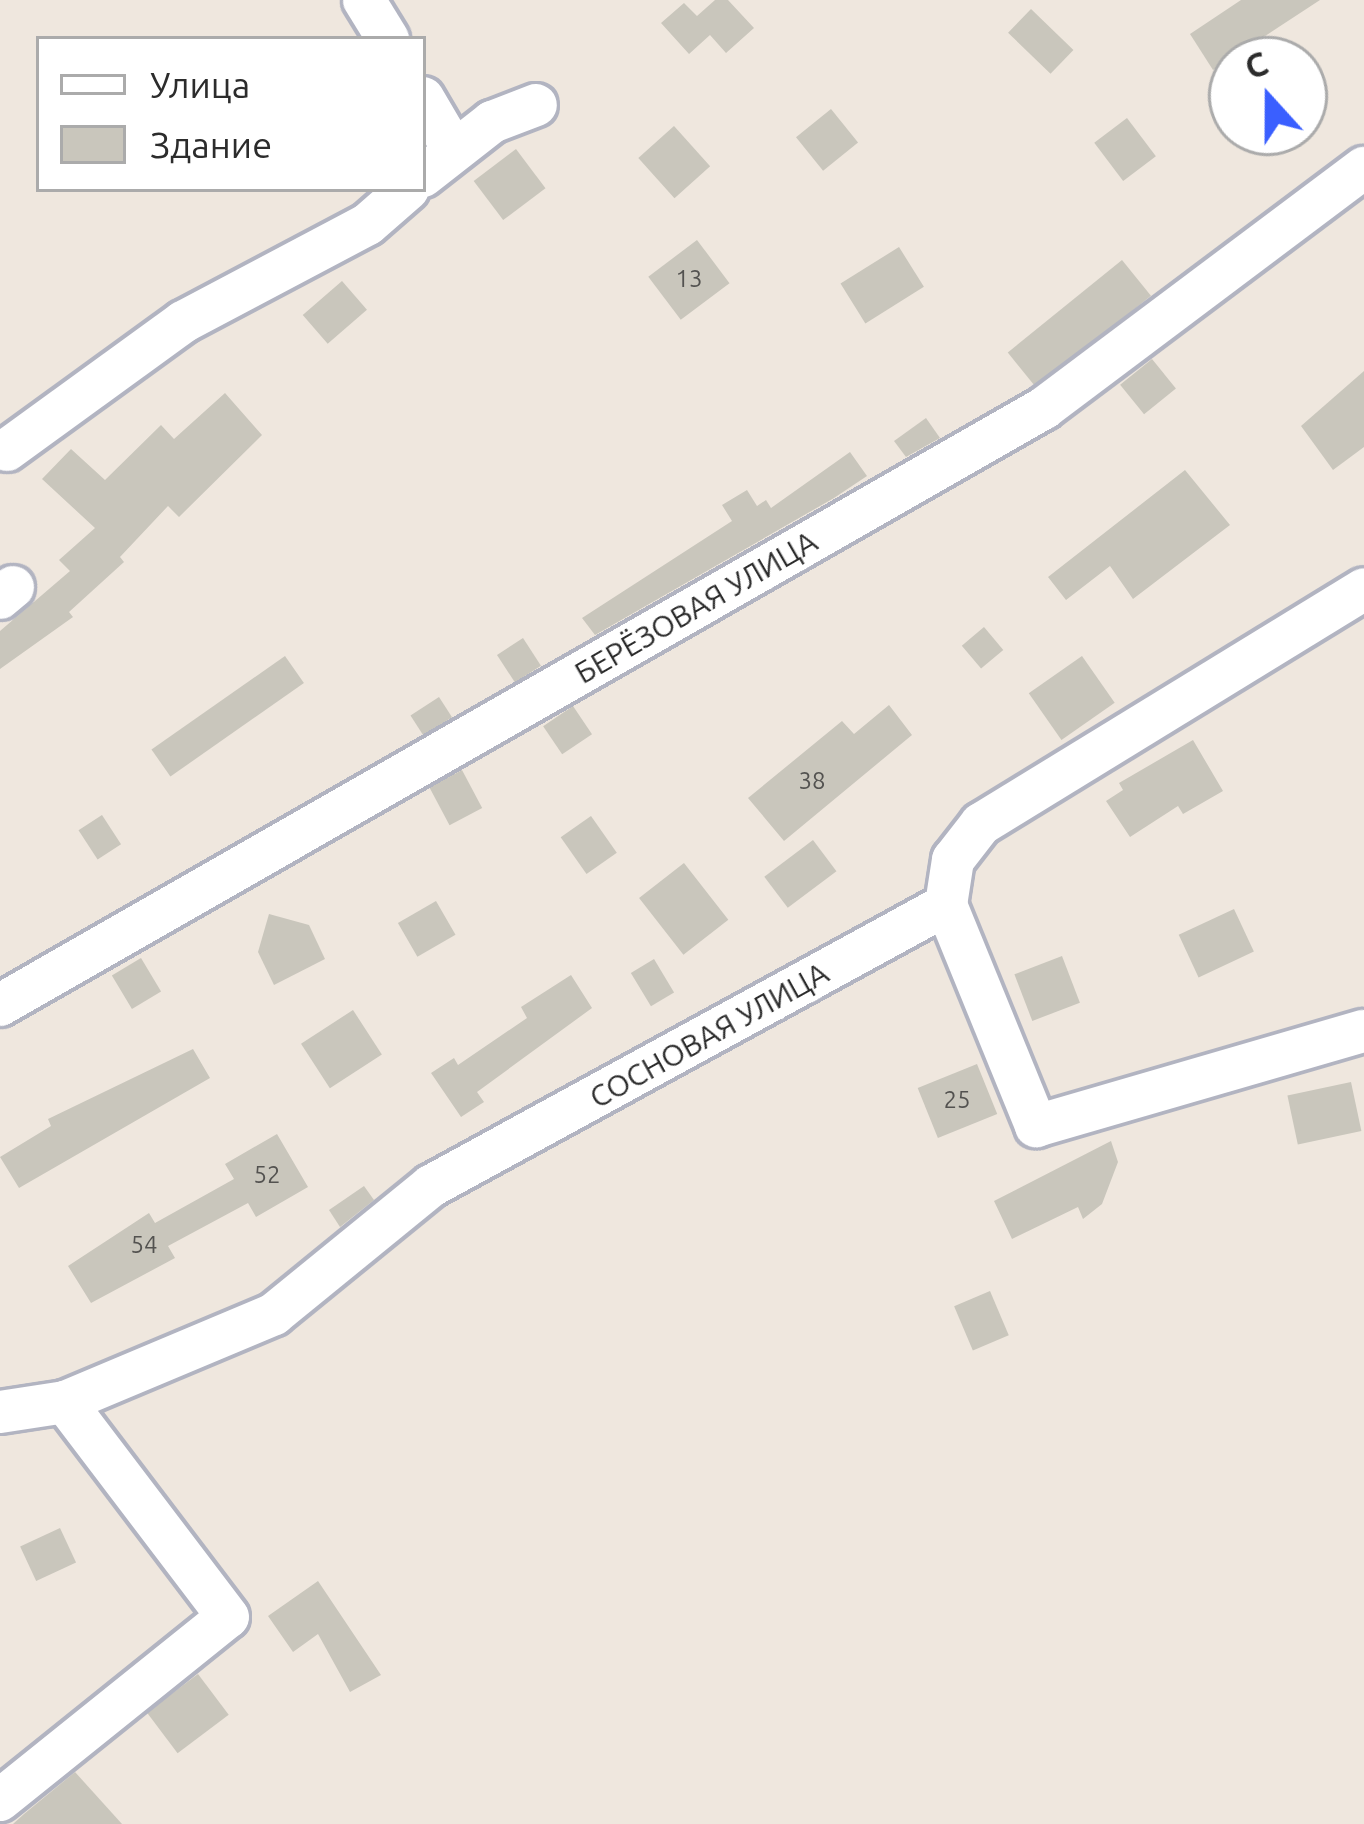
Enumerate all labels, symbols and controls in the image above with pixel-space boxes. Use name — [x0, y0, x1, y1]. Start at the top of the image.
legend — [36, 36, 426, 192]
north arrow — [1208, 36, 1328, 156]
text: С — [1240, 44, 1272, 86]
text: Улица — [150, 64, 250, 105]
text: Здание — [150, 124, 272, 165]
house number: 13 — [675, 265, 703, 293]
street label: БЕРЁЗОВАЯ УЛИЦА — [569, 523, 823, 691]
house number: 38 — [798, 767, 826, 795]
street label: СОСНОВАЯ УЛИЦА — [583, 954, 835, 1116]
house number: 25 — [943, 1086, 971, 1114]
house number: 52 — [253, 1161, 281, 1189]
house number: 54 — [130, 1231, 158, 1259]

